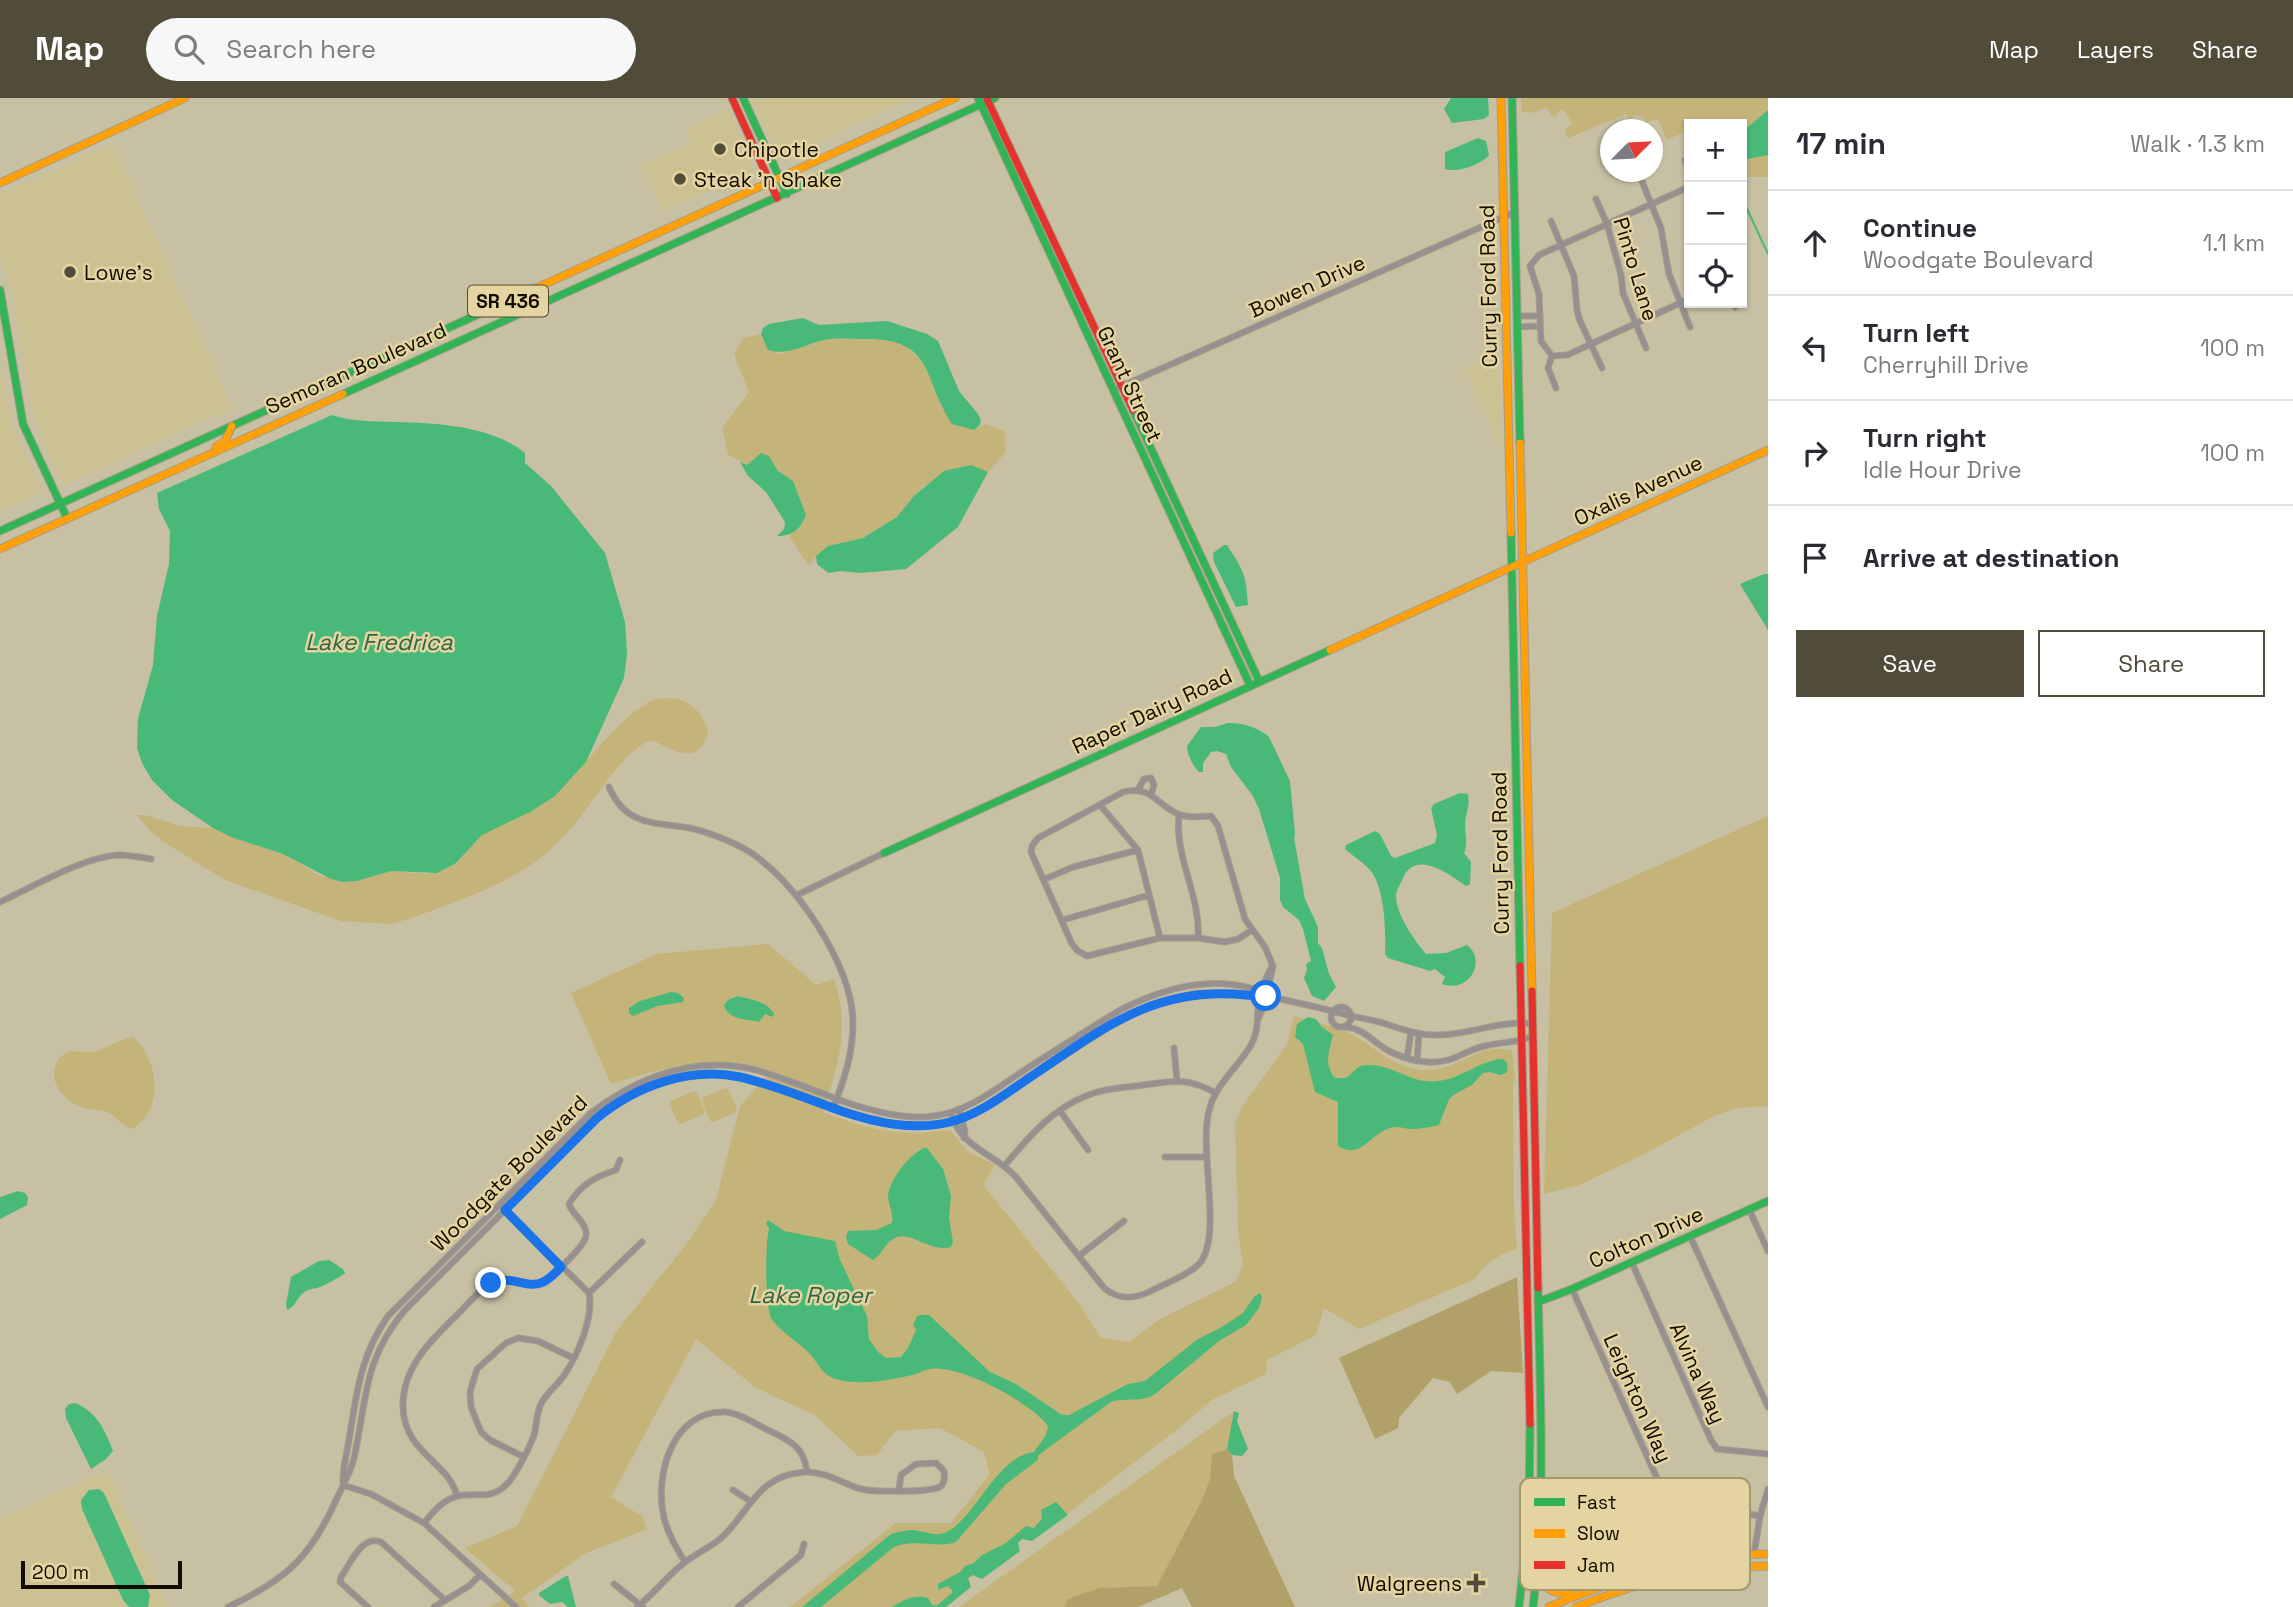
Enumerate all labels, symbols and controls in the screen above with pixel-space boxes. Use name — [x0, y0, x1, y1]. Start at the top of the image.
search box — [146, 18, 636, 81]
text: Map — [35, 28, 104, 70]
icon: search — [170, 30, 208, 68]
text: Search here — [226, 32, 376, 66]
text: Map — [1989, 34, 2039, 65]
text: Layers — [2077, 34, 2154, 65]
text: Share — [2192, 34, 2258, 65]
north arrow — [1600, 119, 1663, 182]
map controls — [1684, 119, 1747, 308]
button: + — [1684, 119, 1747, 182]
text: 17 min — [1796, 124, 1886, 163]
text: Walk · 1.3 km — [2130, 129, 2265, 159]
place label: Chipotle — [734, 136, 819, 163]
marker: Chipotle — [712, 141, 728, 157]
place label: Steak 'n Shake — [694, 166, 842, 193]
marker: Steak 'n Shake — [672, 171, 688, 187]
button: − — [1684, 182, 1747, 245]
street label: Curry Ford Road — [1473, 204, 1503, 368]
text: Continue — [1863, 211, 1977, 245]
street label: Pinto Lane — [1607, 214, 1665, 324]
icon: ahead — [1796, 224, 1834, 262]
text: 1.1 km — [2203, 228, 2265, 258]
button: locate — [1684, 245, 1747, 308]
text: Woodgate Boulevard — [1863, 245, 2094, 275]
street label: Bowen Drive — [1245, 248, 1369, 324]
place label: Lowe's — [84, 259, 153, 286]
marker: Lowe's — [62, 264, 78, 280]
road number: SR 436 — [468, 286, 548, 316]
street label: Semoran Boulevard — [261, 316, 451, 420]
text: Turn left — [1863, 316, 1970, 350]
street label: Grant Street — [1091, 322, 1169, 446]
icon: left — [1796, 329, 1834, 367]
text: 100 m — [2200, 333, 2265, 363]
text: Cherryhill Drive — [1863, 350, 2029, 380]
text: Turn right — [1863, 421, 1987, 455]
icon: right — [1796, 434, 1834, 472]
text: 100 m — [2200, 438, 2265, 468]
street label: Oxalis Avenue — [1569, 448, 1707, 532]
text: Idle Hour Drive — [1863, 455, 2022, 485]
icon: arrive — [1796, 539, 1834, 577]
text: Arrive at destination — [1863, 541, 2120, 575]
water label: Lake Fredrica — [305, 627, 454, 657]
button: Save — [1796, 630, 2024, 697]
button: Share — [2038, 630, 2265, 697]
street label: Raper Dairy Road — [1068, 662, 1236, 760]
street label: Curry Ford Road — [1485, 771, 1515, 935]
route start — [1250, 980, 1281, 1011]
street label: Woodgate Boulevard — [425, 1089, 593, 1257]
street label: Colton Drive — [1585, 1200, 1707, 1274]
route end — [475, 1267, 506, 1298]
water label: Lake Roper — [749, 1280, 874, 1310]
street label: Alvina Way — [1664, 1318, 1732, 1428]
street label: Leighton Way — [1598, 1329, 1678, 1467]
legend — [1520, 1478, 1750, 1590]
text: Fast — [1577, 1490, 1617, 1515]
text: Slow — [1577, 1521, 1620, 1546]
text: Jam — [1577, 1553, 1615, 1578]
scale bar — [21, 1558, 182, 1590]
text: 200 m — [32, 1560, 89, 1585]
place label: Walgreens — [1357, 1570, 1462, 1597]
marker: Walgreens — [1468, 1575, 1484, 1591]

